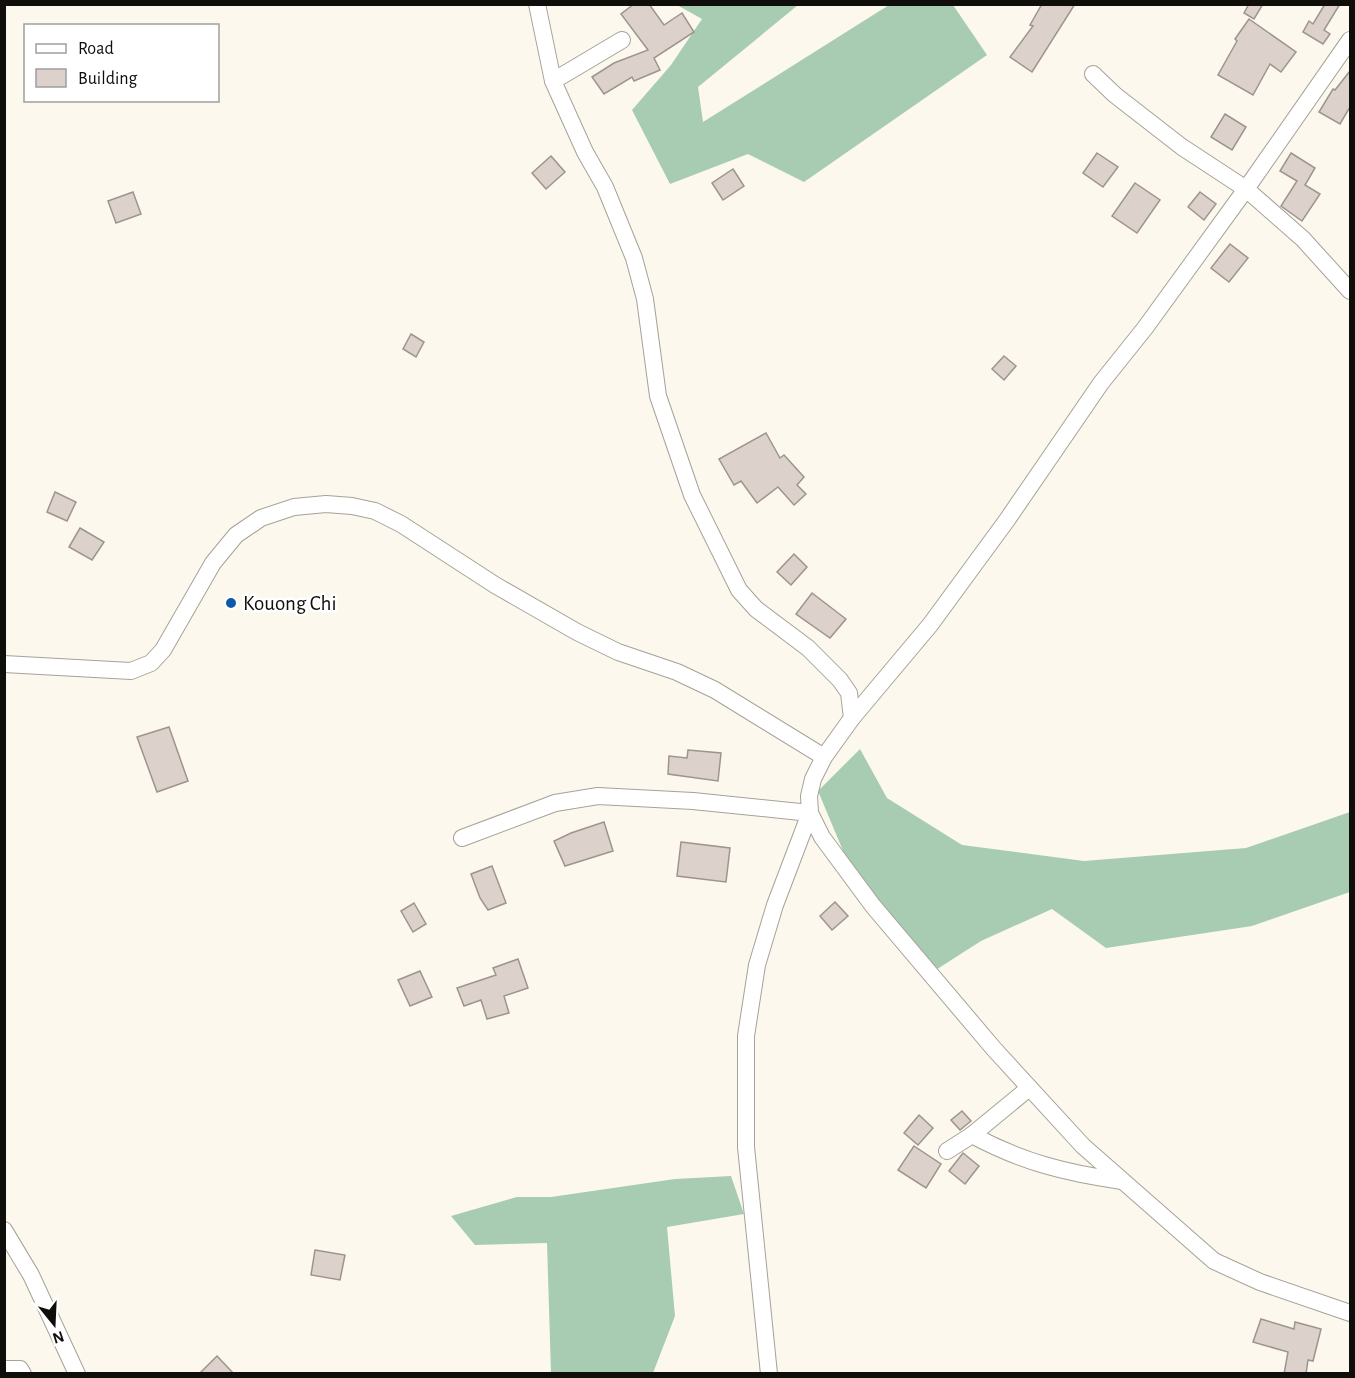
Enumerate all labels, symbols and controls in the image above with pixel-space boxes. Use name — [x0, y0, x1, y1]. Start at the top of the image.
legend — [24, 24, 219, 102]
text: Road — [78, 40, 114, 58]
text: Building — [78, 70, 138, 88]
place label: Kouong Chi — [243, 593, 337, 614]
marker: Kouong Chi — [224, 596, 238, 610]
north arrow — [24, 1294, 84, 1354]
text: N — [51, 1328, 66, 1347]

